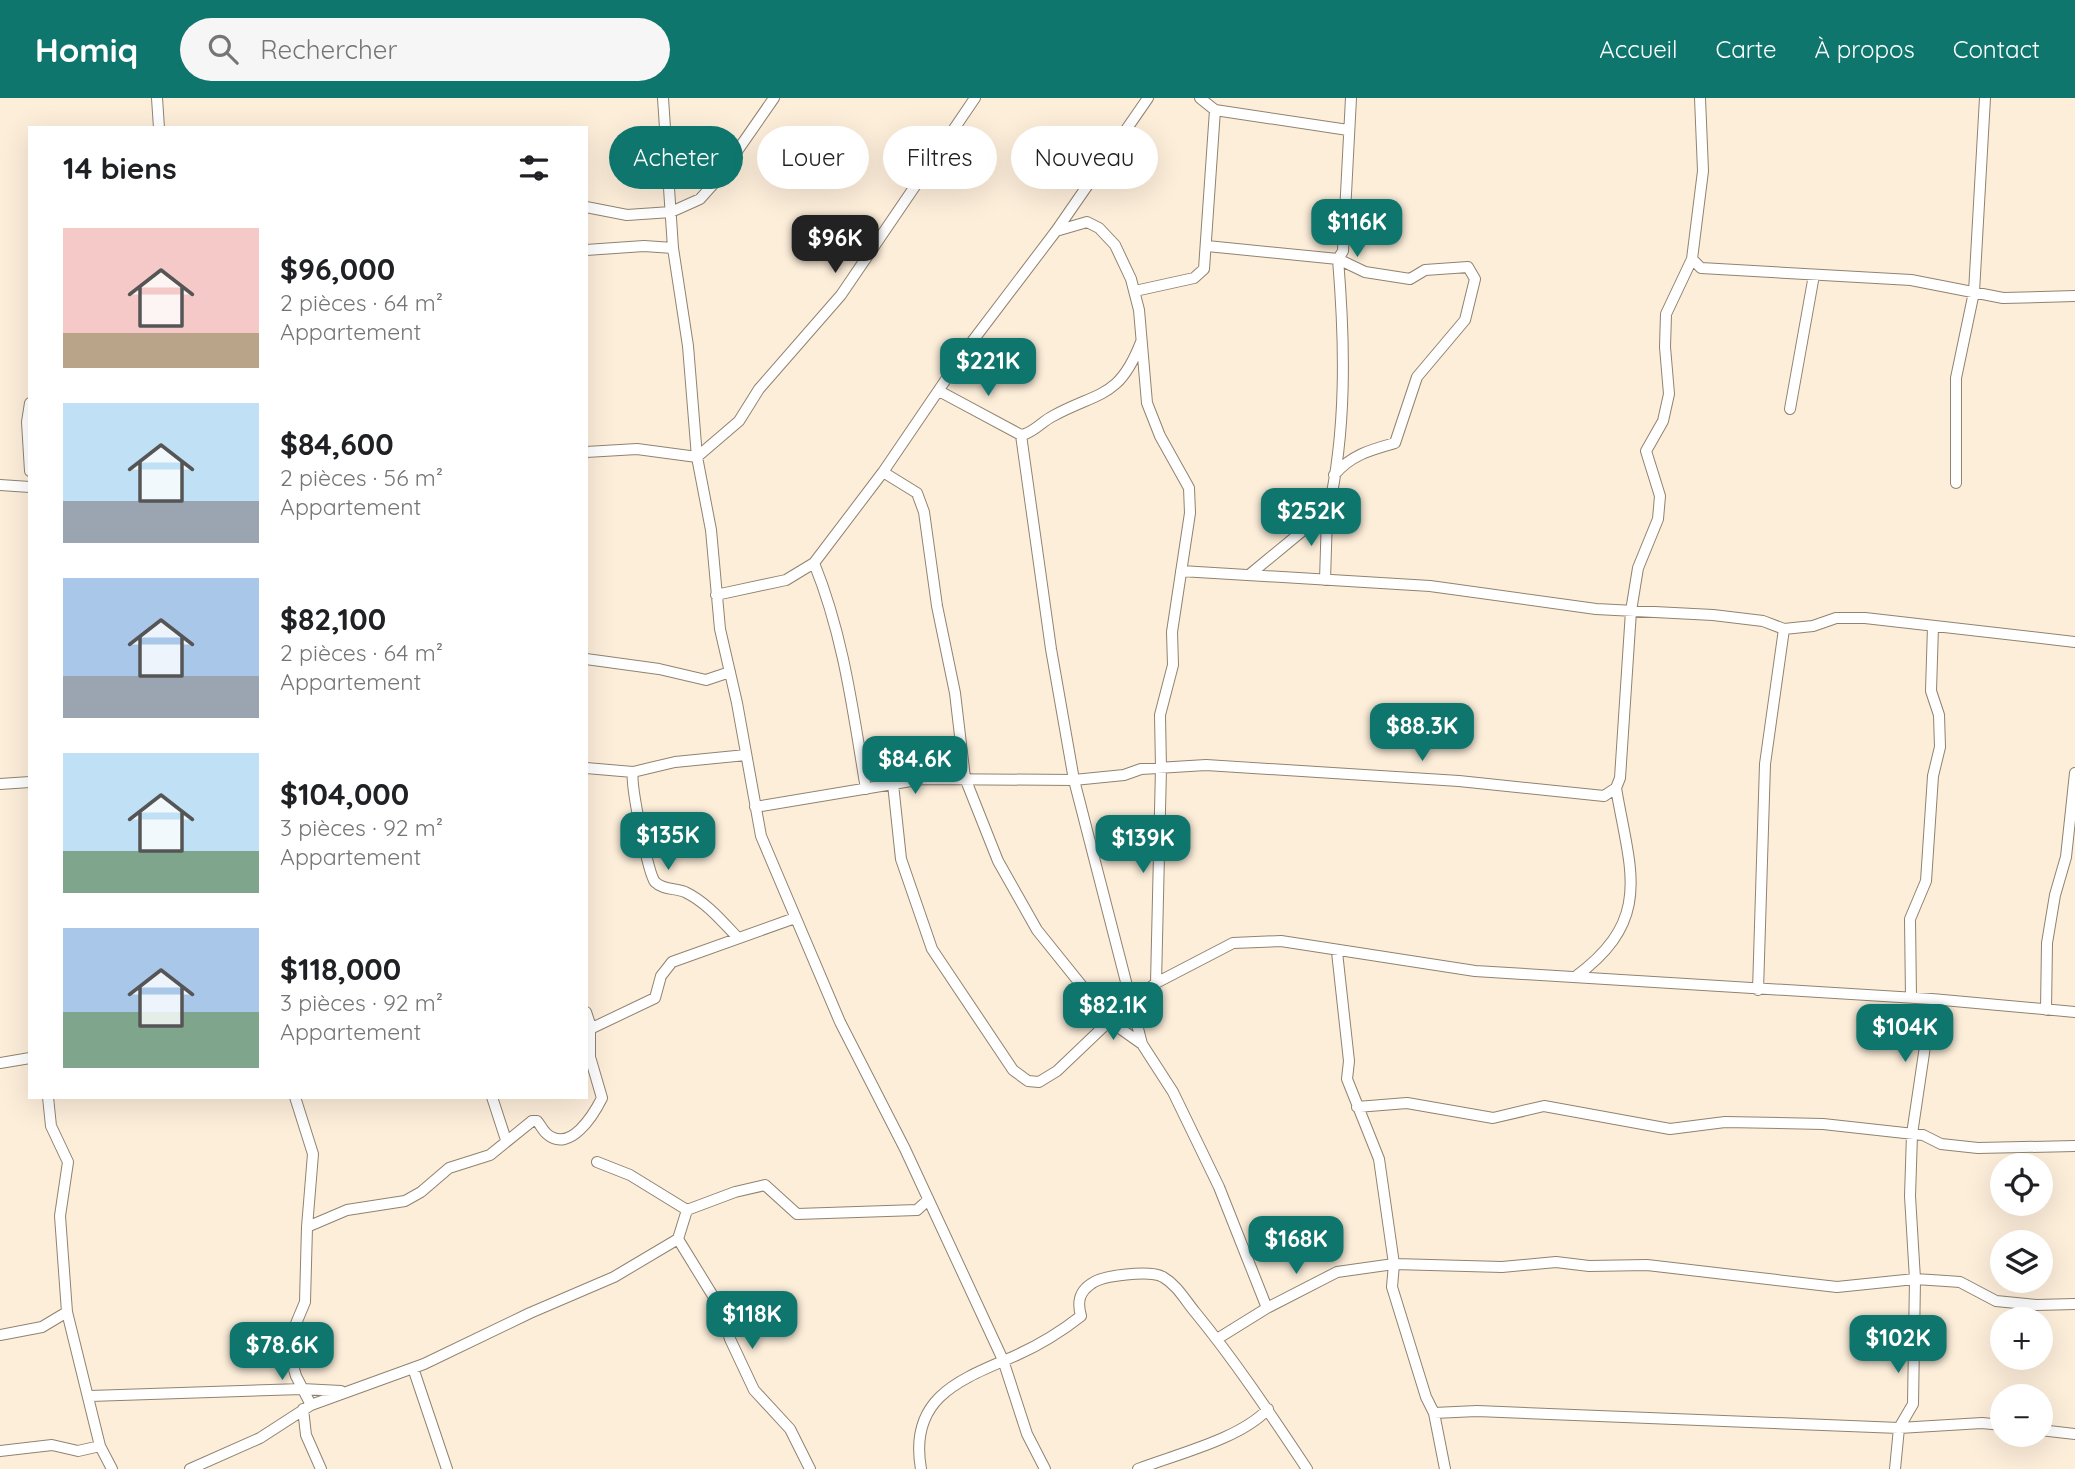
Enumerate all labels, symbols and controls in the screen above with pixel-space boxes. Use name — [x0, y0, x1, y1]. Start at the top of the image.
search box — [180, 18, 670, 81]
text: Homiq — [35, 29, 138, 70]
icon: search — [204, 30, 242, 68]
text: Rechercher — [260, 33, 398, 66]
text: Accueil — [1599, 34, 1678, 64]
text: Carte — [1716, 34, 1777, 64]
text: À propos — [1815, 34, 1915, 64]
text: Contact — [1953, 34, 2040, 64]
chip: Acheter — [609, 126, 743, 189]
chip: Louer — [757, 126, 869, 189]
chip: Filtres — [883, 126, 997, 189]
chip: Nouveau — [1011, 126, 1158, 189]
text: 14 biens — [63, 149, 177, 187]
icon: filters — [515, 149, 553, 187]
pin: $116K — [1308, 200, 1406, 259]
text: $116K — [1327, 207, 1387, 236]
pin: $96K — [794, 216, 876, 275]
text: $96K — [808, 223, 862, 252]
text: $96,000 — [280, 250, 395, 288]
icon: home — [119, 256, 203, 340]
text: 2 pièces · 64 m² — [280, 288, 443, 317]
text: Appartement — [280, 317, 421, 346]
pin: $221K — [939, 338, 1037, 398]
text: $221K — [956, 346, 1020, 375]
text: $84,600 — [280, 425, 394, 463]
icon: home — [119, 431, 203, 515]
text: 2 pièces · 56 m² — [280, 463, 443, 492]
pin: $252K — [1262, 489, 1360, 548]
text: Appartement — [280, 492, 421, 521]
text: $252K — [1277, 496, 1345, 525]
text: $82,100 — [280, 600, 386, 638]
icon: home — [119, 606, 203, 690]
text: 2 pièces · 64 m² — [280, 638, 443, 667]
text: Appartement — [280, 667, 421, 696]
pin: $88.3K — [1365, 704, 1479, 763]
text: $88.3K — [1386, 711, 1458, 740]
pin: $84.6K — [858, 736, 972, 796]
text: $84.6K — [878, 744, 952, 773]
text: $104,000 — [280, 775, 409, 813]
icon: home — [119, 781, 203, 865]
pin: $135K — [619, 812, 717, 872]
text: 3 pièces · 92 m² — [280, 813, 443, 842]
pin: $139K — [1094, 816, 1192, 875]
text: $135K — [636, 820, 700, 849]
text: $139K — [1111, 823, 1175, 852]
text: Appartement — [280, 842, 421, 871]
text: $118,000 — [280, 950, 401, 988]
icon: home — [119, 956, 203, 1040]
pin: $82.1K — [1056, 982, 1170, 1042]
text: 3 pièces · 92 m² — [280, 988, 443, 1017]
text: $82.1K — [1079, 990, 1147, 1019]
pin: $104K — [1856, 1004, 1954, 1064]
text: $104K — [1872, 1012, 1938, 1041]
text: Appartement — [280, 1017, 421, 1046]
map controls — [1990, 1153, 2053, 1447]
button: locate — [1990, 1153, 2053, 1216]
pin: $168K — [1247, 1216, 1345, 1276]
text: $168K — [1264, 1224, 1328, 1253]
button: layers — [1990, 1230, 2053, 1293]
pin: $118K — [703, 1292, 801, 1351]
text: $118K — [722, 1299, 782, 1328]
button: + — [1990, 1307, 2053, 1370]
pin: $102K — [1849, 1316, 1947, 1375]
pin: $78.6K — [225, 1322, 339, 1382]
text: $102K — [1866, 1323, 1930, 1352]
text: $78.6K — [246, 1330, 318, 1359]
button: − — [1990, 1384, 2053, 1447]

